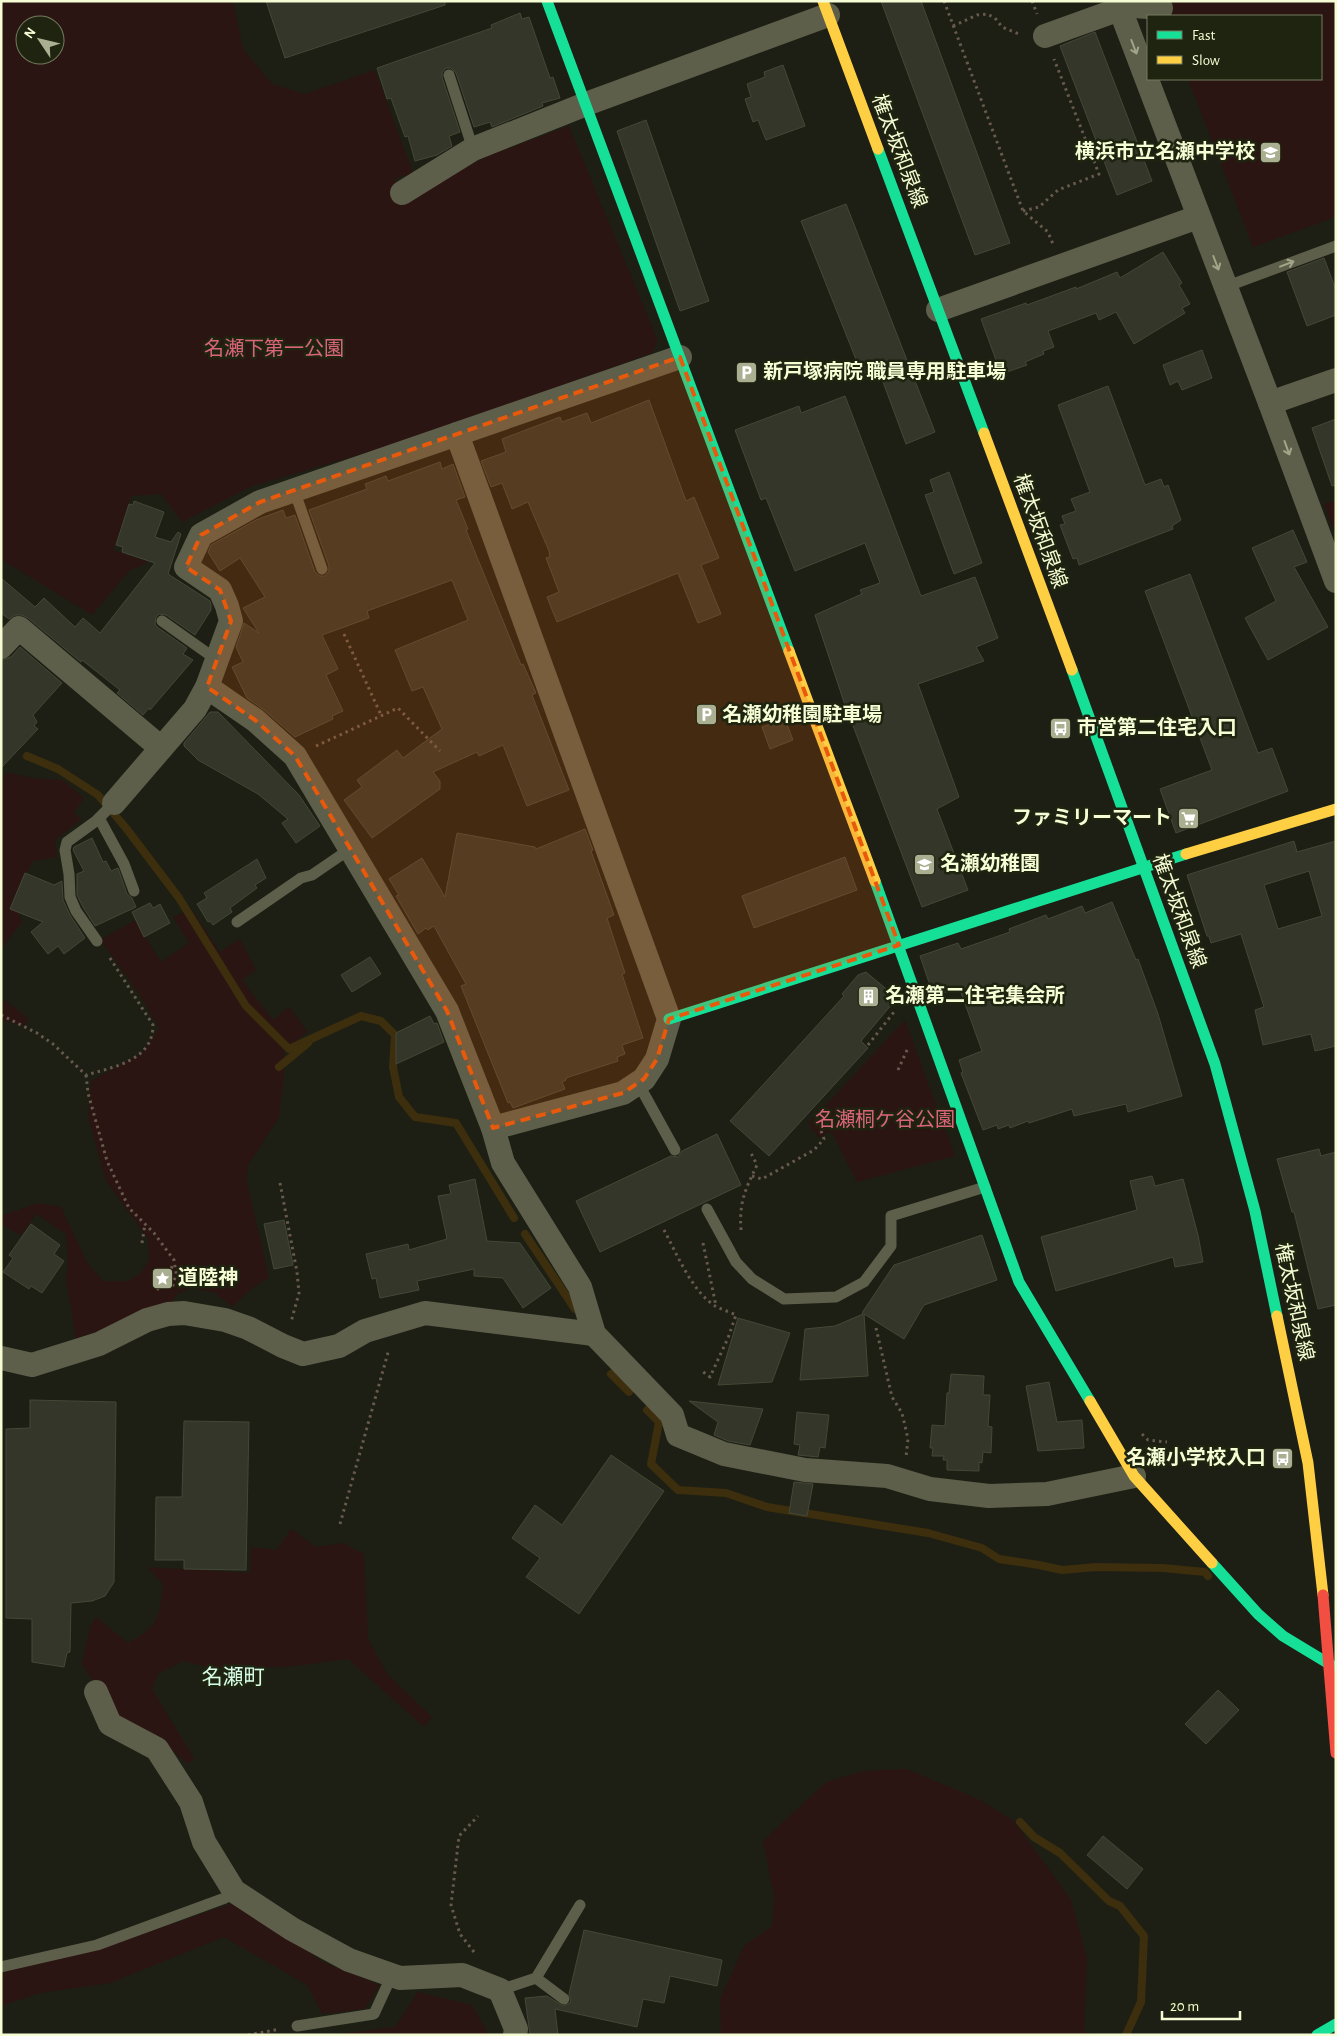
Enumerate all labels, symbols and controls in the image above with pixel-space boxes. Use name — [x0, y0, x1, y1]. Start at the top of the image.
north arrow — [15, 15, 65, 65]
legend — [1147, 15, 1322, 80]
text: N — [22, 25, 39, 41]
text: Fast — [1192, 28, 1216, 43]
one-way arrow — [1130, 39, 1139, 54]
text: Slow — [1192, 53, 1220, 68]
street label: 権太坂和泉線 — [868, 91, 932, 211]
place label: 横浜市立名瀬中学校 — [1075, 140, 1255, 162]
school or university icon: 横浜市立名瀬中学校 — [1259, 140, 1283, 164]
one-way arrow — [1211, 255, 1221, 270]
one-way arrow — [1279, 259, 1294, 268]
park label: 名瀬下第一公園 — [204, 337, 344, 359]
parking icon: 新戸塚病院 職員専用駐車場 — [735, 360, 759, 384]
place label: 新戸塚病院 職員専用駐車場 — [763, 360, 1006, 382]
one-way arrow — [1283, 440, 1292, 456]
street label: 権太坂和泉線 — [1010, 471, 1072, 591]
parking icon: 名瀬幼稚園駐車場 — [694, 703, 718, 727]
place label: 名瀬幼稚園駐車場 — [722, 703, 882, 725]
bus stop icon: 市営第二住宅入口 — [1049, 716, 1073, 740]
place label: 市営第二住宅入口 — [1077, 716, 1237, 738]
supermarket icon: ファミリーマート — [1176, 806, 1200, 830]
place label: ファミリーマート — [1012, 808, 1172, 828]
street label: 権太坂和泉線 — [1149, 851, 1211, 971]
school or university icon: 名瀬幼稚園 — [912, 852, 936, 876]
place label: 名瀬幼稚園 — [940, 852, 1040, 874]
building icon: 名瀬第二住宅集会所 — [857, 984, 881, 1008]
place label: 名瀬第二住宅集会所 — [885, 984, 1065, 1006]
park label: 名瀬桐ケ谷公園 — [815, 1108, 955, 1130]
street label: 権太坂和泉線 — [1272, 1241, 1318, 1363]
place icon: 道陸神 — [150, 1266, 174, 1290]
place label: 道陸神 — [178, 1266, 238, 1288]
place label: 名瀬小学校入口 — [1126, 1446, 1266, 1468]
bus stop icon: 名瀬小学校入口 — [1270, 1446, 1294, 1470]
district label: 名瀬町 — [202, 1666, 265, 1688]
scale bar — [1162, 1988, 1240, 2020]
text: 20 m — [1170, 1999, 1199, 2014]

